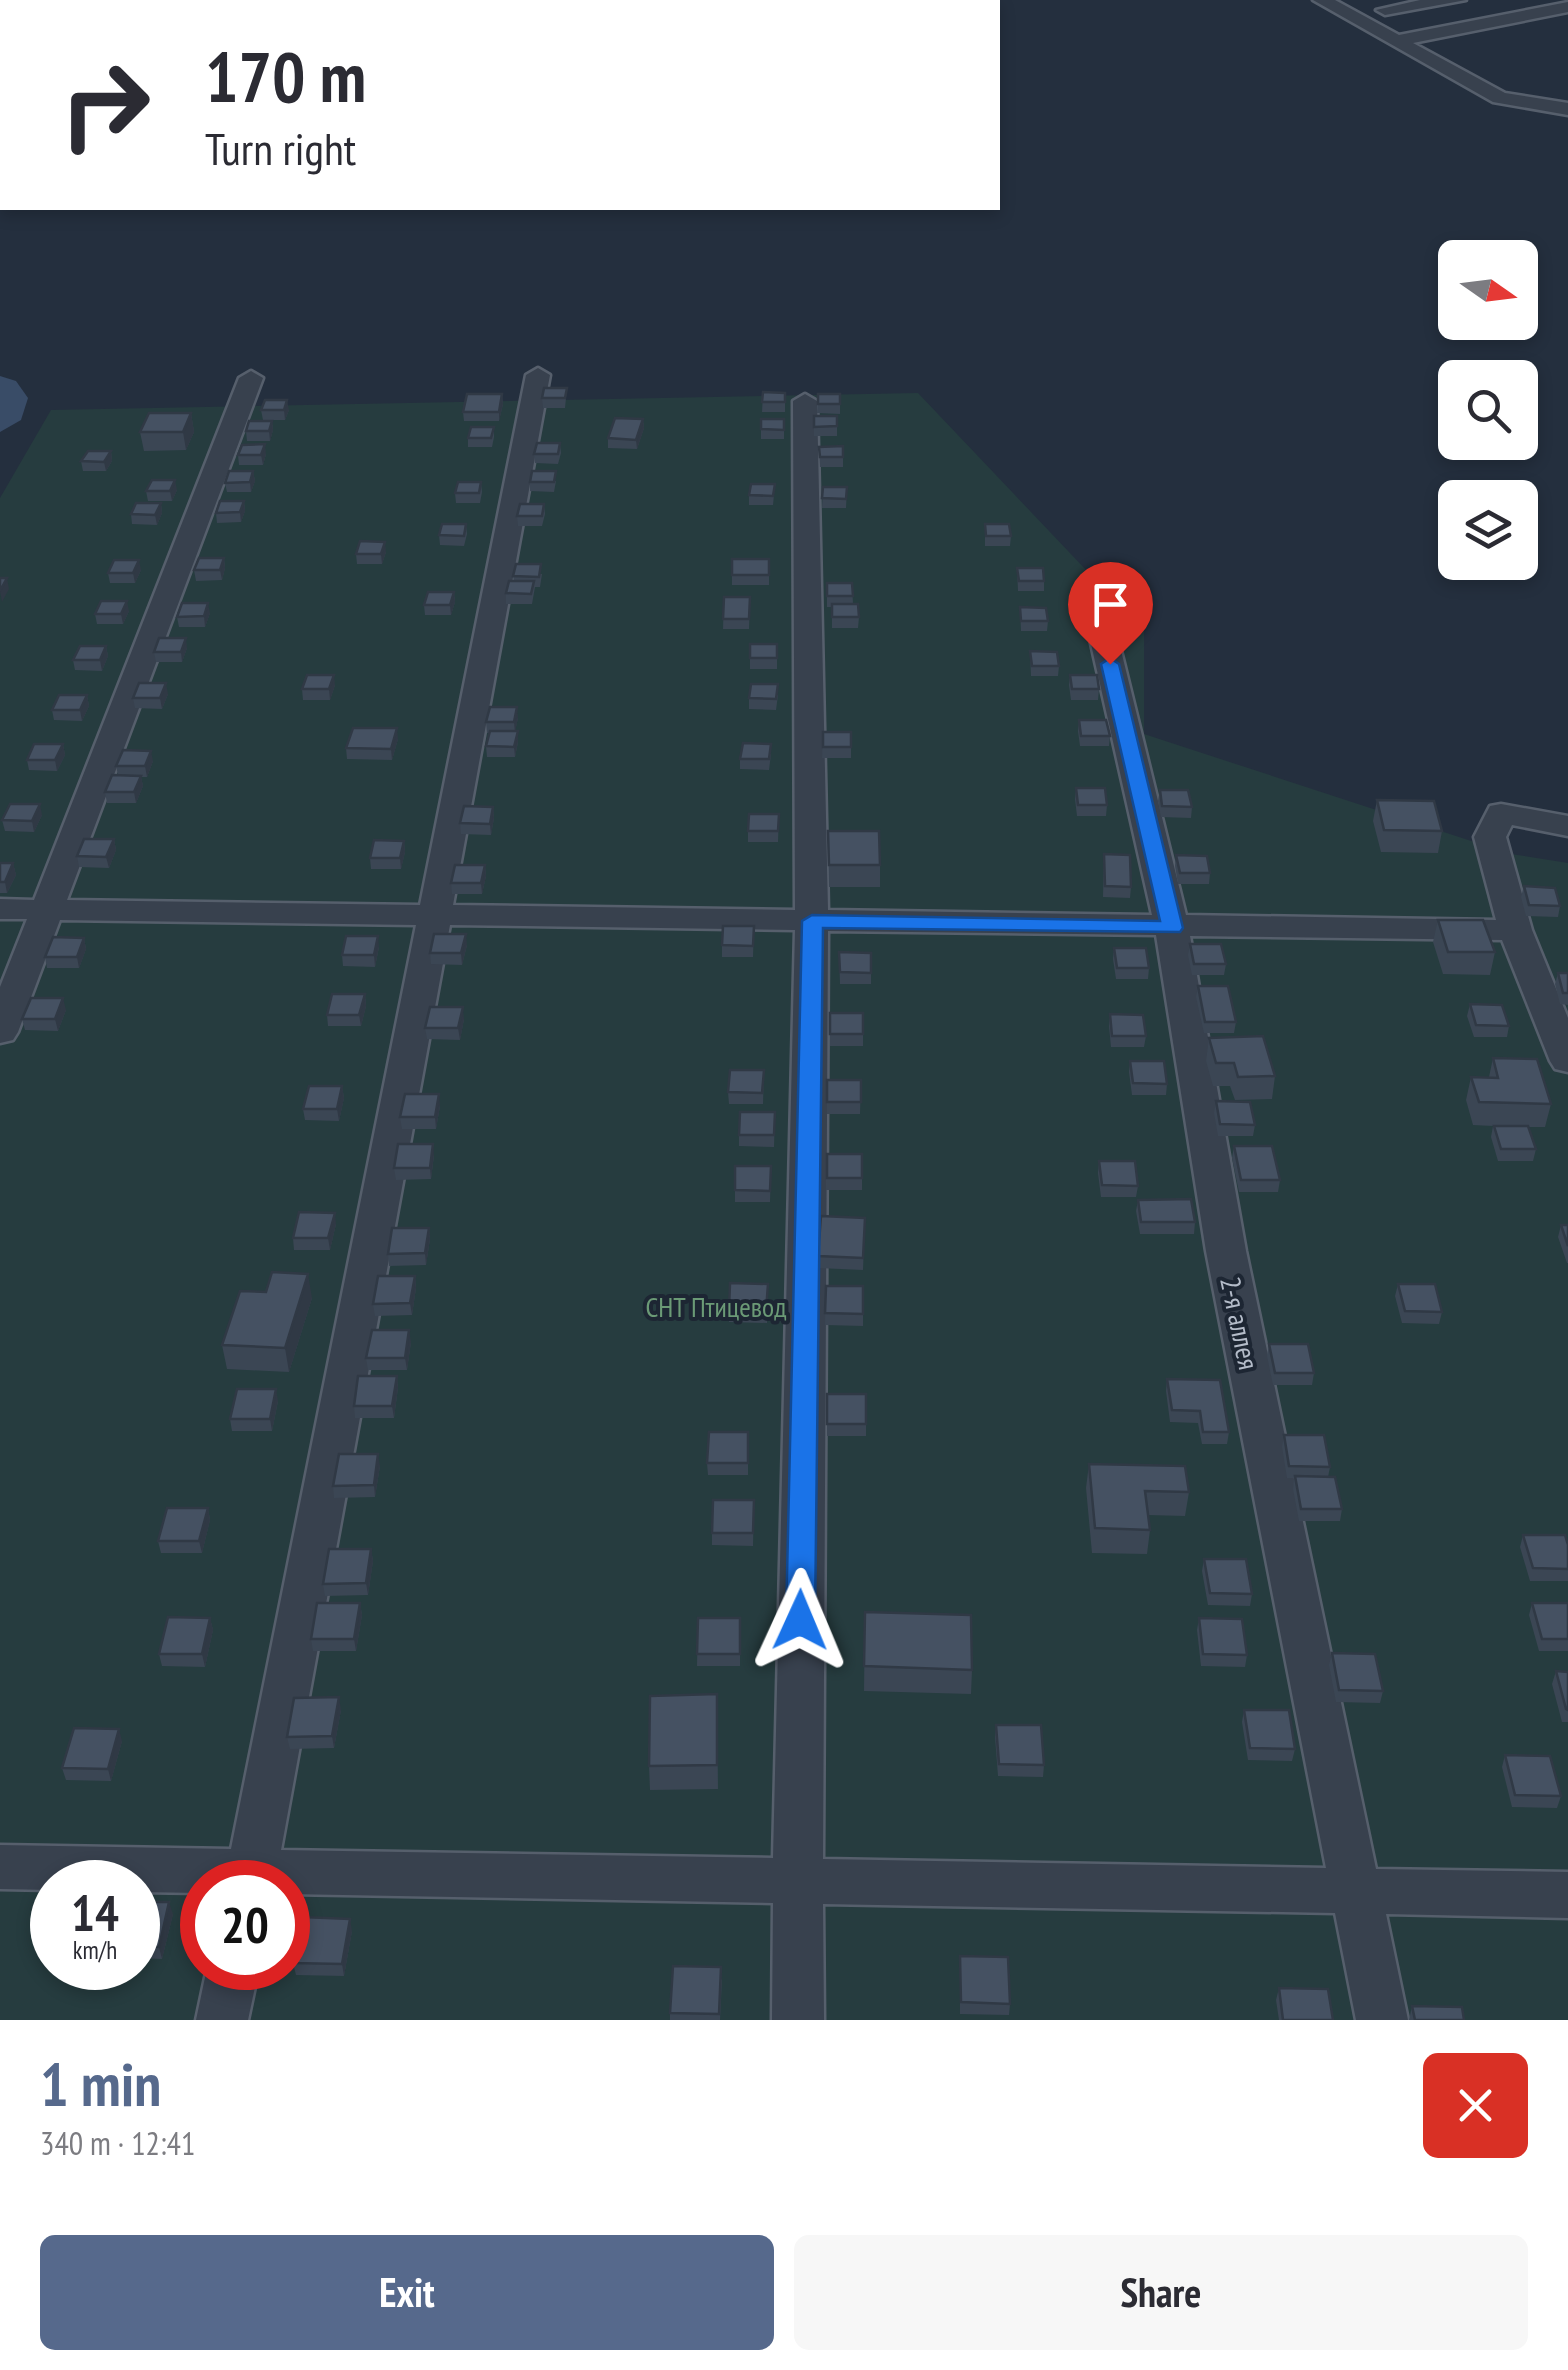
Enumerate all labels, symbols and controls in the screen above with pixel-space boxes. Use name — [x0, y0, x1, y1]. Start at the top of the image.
text: 170 m — [205, 31, 366, 121]
icon: right — [40, 40, 170, 170]
text: Turn right — [205, 119, 356, 177]
north arrow — [1438, 240, 1538, 340]
map controls — [1438, 240, 1538, 580]
button: search — [1438, 360, 1538, 460]
button: layers — [1438, 480, 1538, 580]
pin — [1068, 562, 1153, 665]
icon: arrive — [1083, 577, 1138, 632]
street label: 2-я аллея — [1212, 1273, 1268, 1373]
park label: СНТ Птицевод — [646, 1288, 786, 1325]
position arrow — [748, 1568, 852, 1672]
speed limit sign: 20 — [180, 1860, 310, 1990]
text: 14 — [71, 1880, 119, 1945]
text: km/h — [73, 1934, 117, 1966]
text: 1 min — [40, 2045, 161, 2123]
button: close — [1423, 2053, 1528, 2158]
text: 340 m · 12:41 — [40, 2122, 195, 2164]
button: Exit — [40, 2235, 774, 2350]
button: Share — [794, 2235, 1528, 2350]

